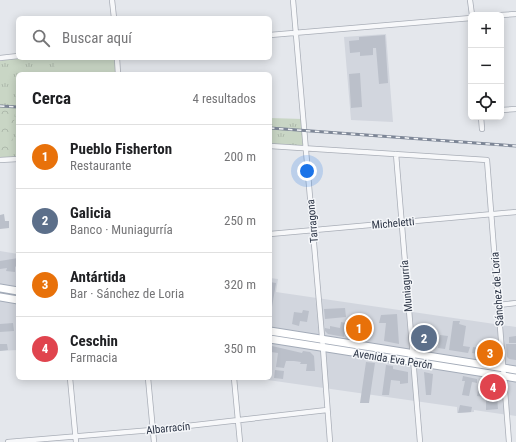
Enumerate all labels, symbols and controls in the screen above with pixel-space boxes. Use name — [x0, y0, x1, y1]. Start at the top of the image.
map controls — [468, 12, 504, 120]
button: + — [468, 12, 504, 48]
search box — [16, 16, 272, 60]
icon: search — [30, 27, 52, 49]
text: Buscar aquí — [62, 29, 132, 47]
button: − — [468, 48, 504, 84]
button: locate — [468, 84, 504, 120]
text: Cerca — [32, 88, 71, 108]
text: 4 resultados — [192, 91, 256, 106]
text: Pueblo Fisherton — [70, 140, 172, 158]
text: 1 — [42, 149, 48, 164]
text: 200 m — [224, 149, 256, 164]
text: Restaurante — [70, 158, 131, 173]
your location — [297, 161, 317, 181]
street label: Tarragona — [304, 199, 321, 243]
text: Galicia — [70, 204, 111, 222]
text: 2 — [42, 213, 48, 228]
text: 250 m — [224, 213, 256, 228]
street label: Micheletti — [371, 215, 415, 232]
text: Banco · Muniagurría — [70, 222, 173, 237]
street label: Sánchez de Loria — [488, 251, 507, 326]
street label: Muniagurría — [398, 259, 415, 312]
text: Antártida — [70, 268, 126, 286]
text: 3 — [42, 277, 48, 292]
text: 320 m — [224, 277, 256, 292]
text: Bar · Sánchez de Loria — [70, 286, 184, 301]
pin: 1 — [346, 313, 372, 343]
pin: 2 — [411, 323, 437, 353]
text: Ceschin — [70, 332, 118, 350]
pin: 3 — [477, 338, 503, 368]
text: 4 — [42, 341, 48, 356]
text: 350 m — [224, 341, 256, 356]
street label: Avenida Eva Perón — [352, 347, 433, 372]
text: Farmacia — [70, 350, 117, 365]
pin: 4 — [480, 372, 506, 402]
street label: Albarracín — [145, 420, 191, 437]

